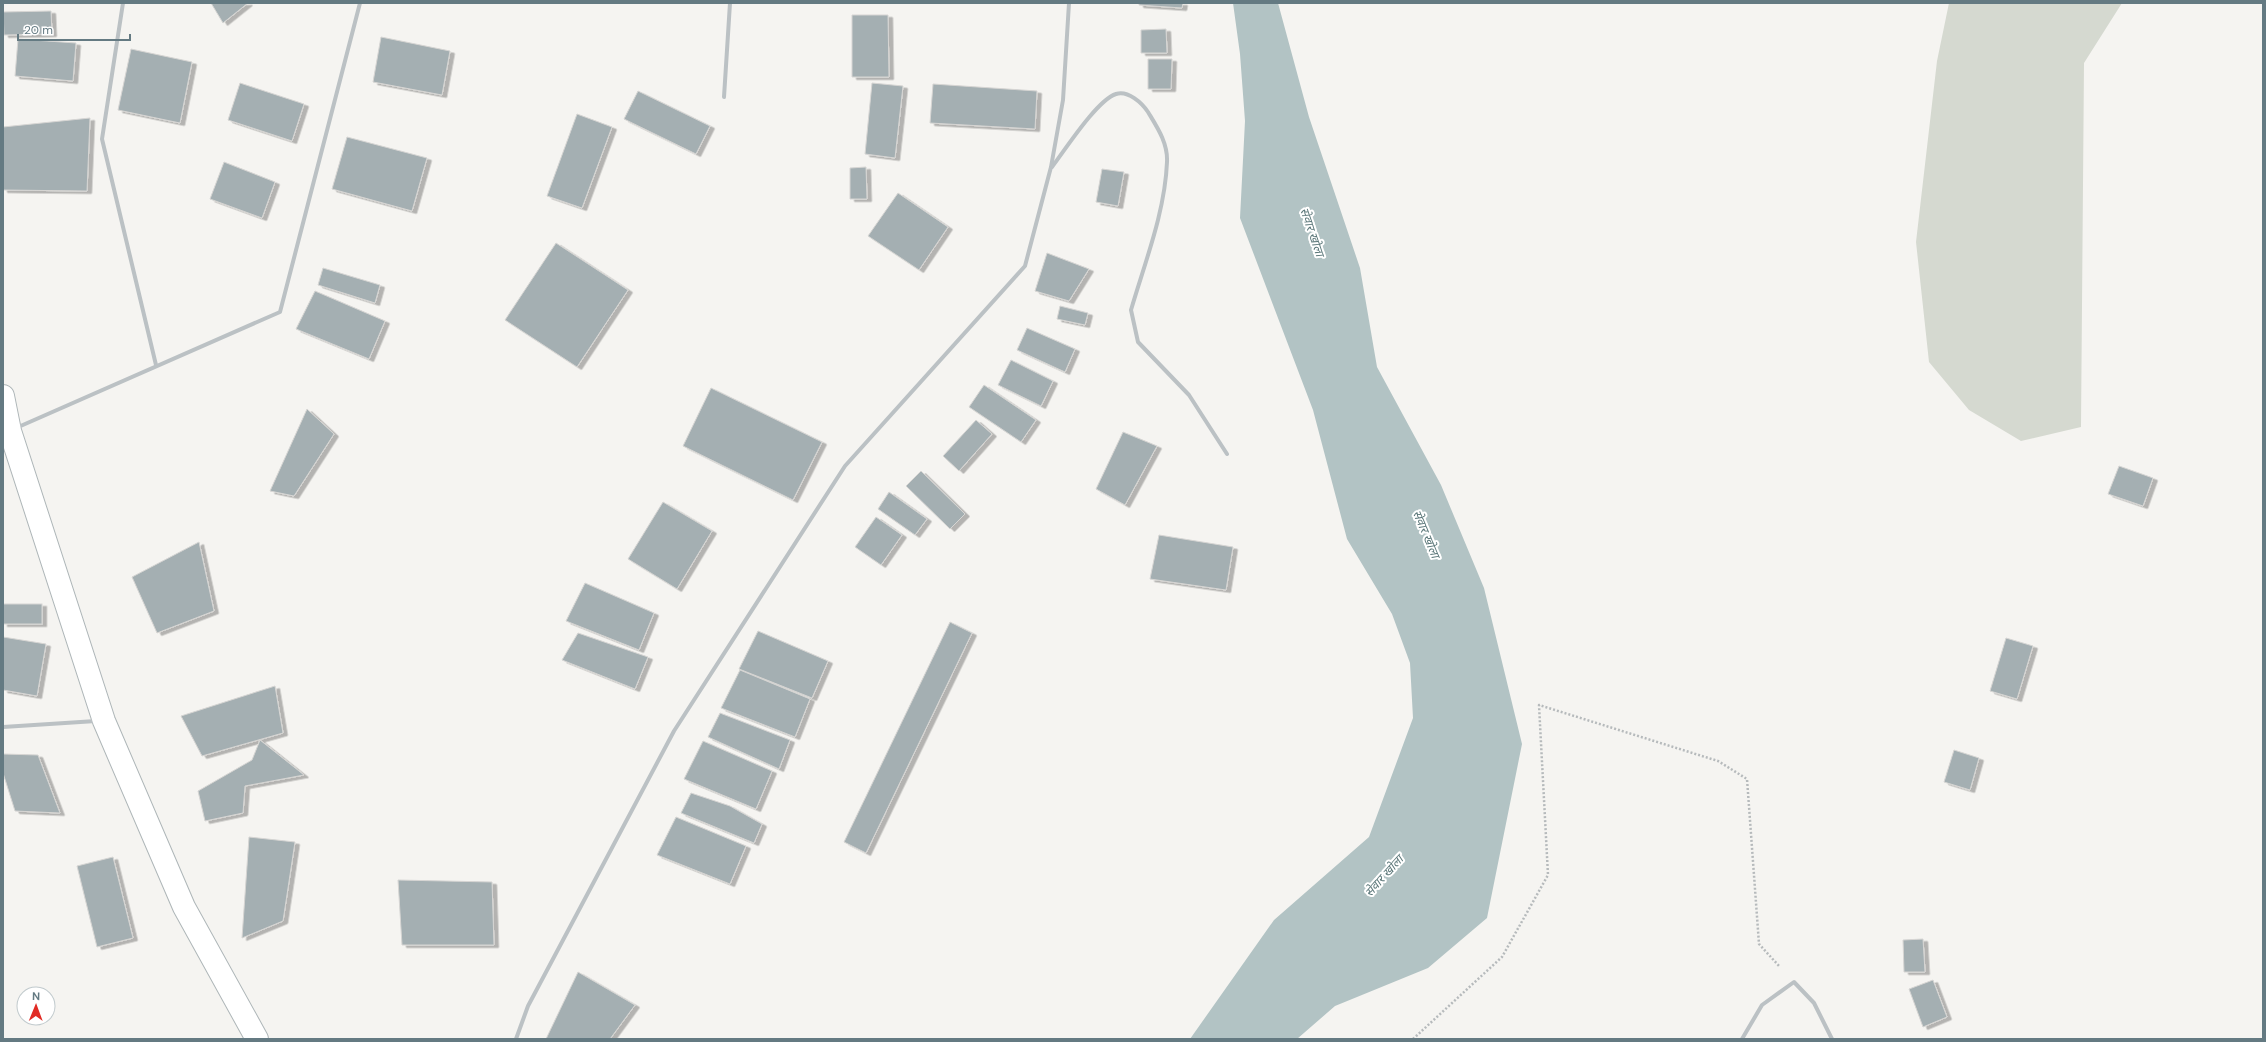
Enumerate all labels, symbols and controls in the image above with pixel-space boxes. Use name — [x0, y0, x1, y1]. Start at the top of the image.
scale bar — [18, 16, 130, 42]
text: 20 m — [24, 22, 53, 38]
water label: सेवार खोला — [1296, 206, 1329, 261]
water label: सेवार खोला — [1409, 508, 1444, 563]
water label: सेवार खोला — [1361, 850, 1409, 900]
north arrow — [16, 986, 56, 1026]
text: N — [32, 989, 40, 1003]

